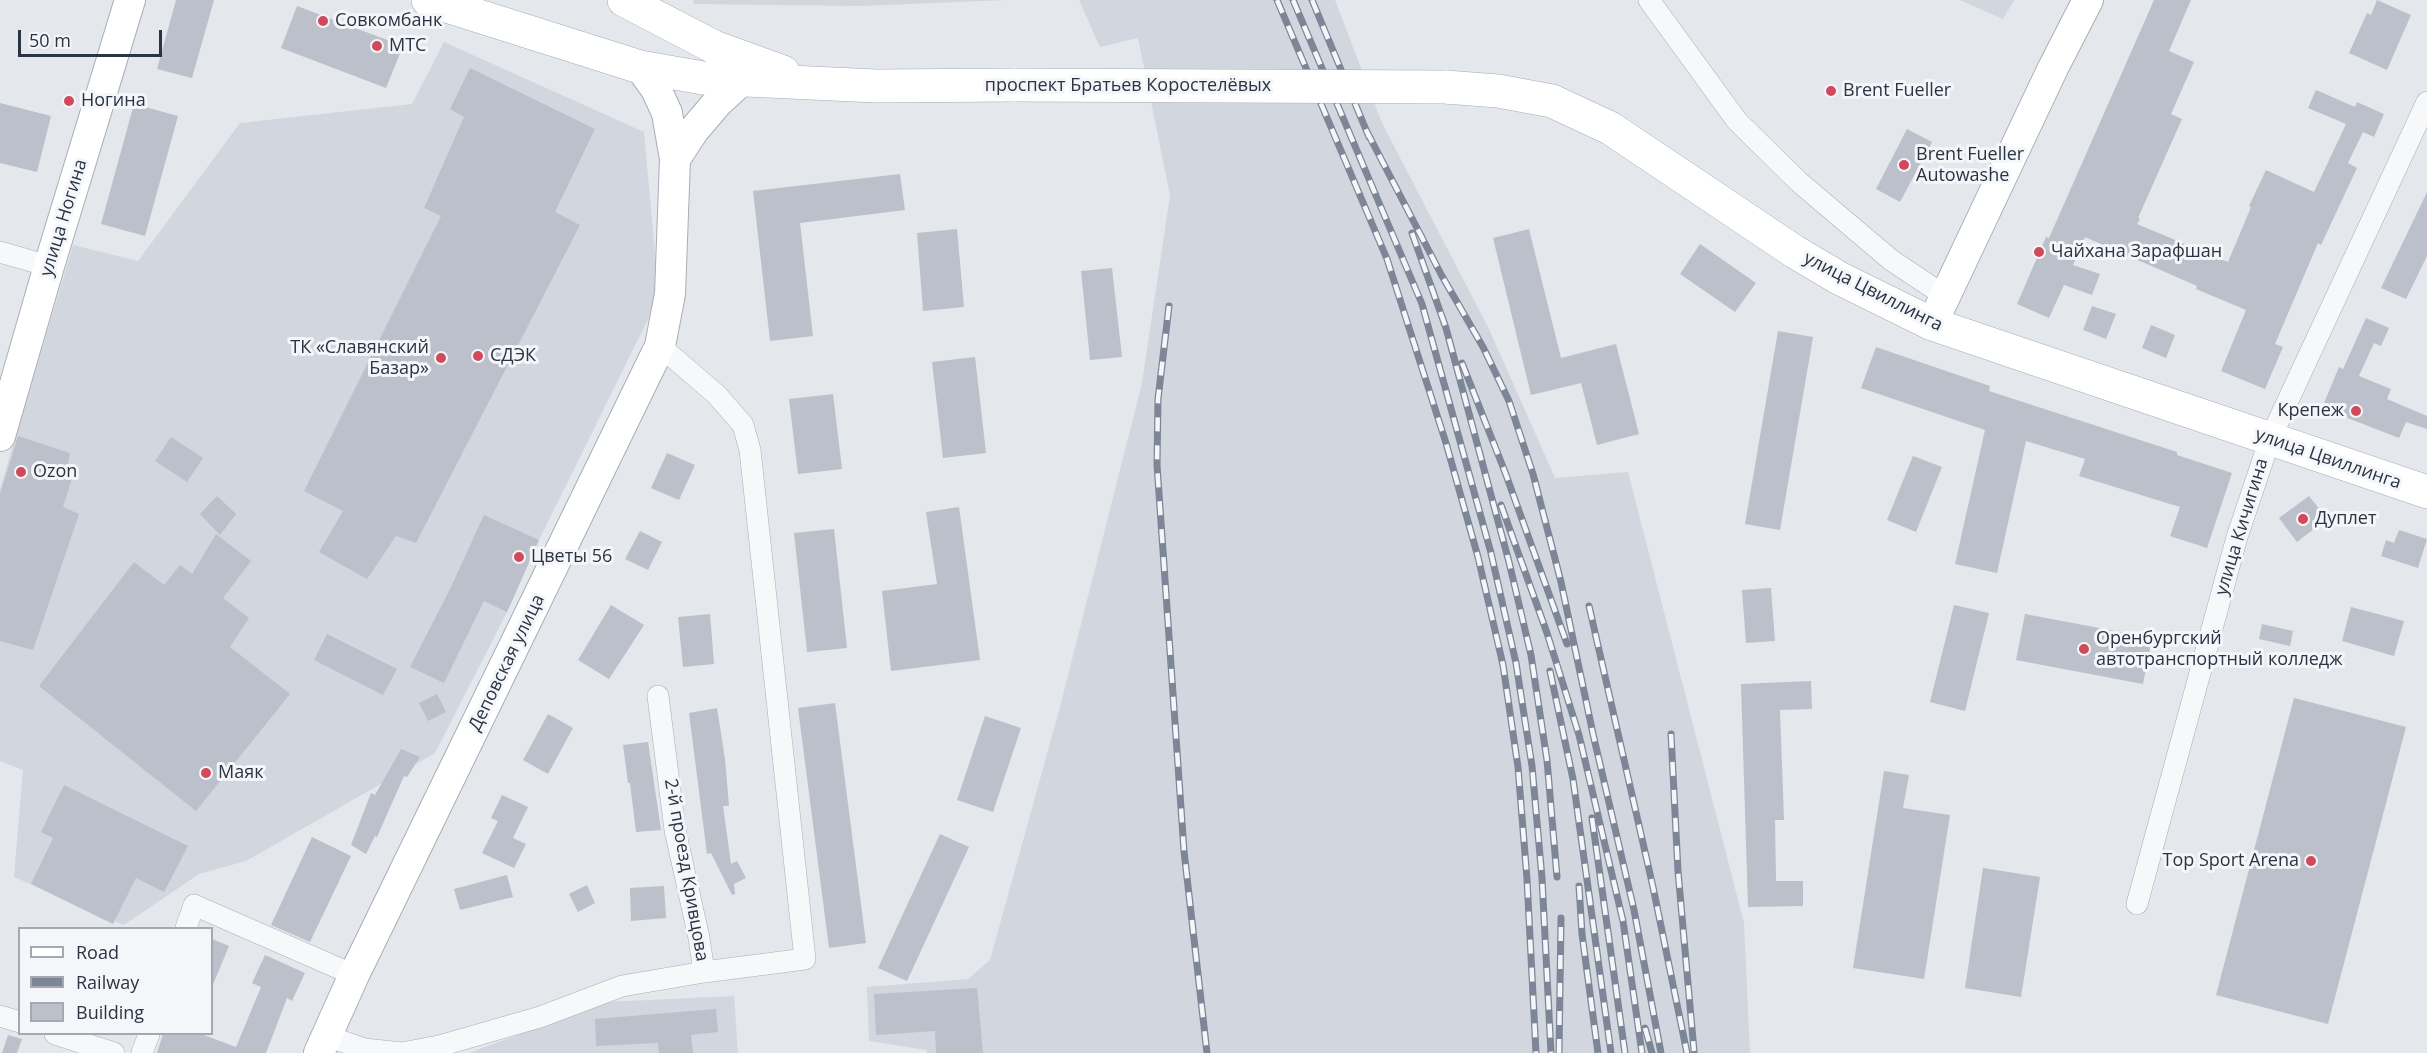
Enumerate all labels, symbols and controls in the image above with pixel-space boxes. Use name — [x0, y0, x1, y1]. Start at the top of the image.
place label: Совкомбанк — [335, 10, 442, 32]
marker: Совкомбанк — [316, 14, 330, 28]
scale bar — [21, 18, 165, 56]
text: 50 m — [29, 28, 71, 52]
place label: МТС — [389, 35, 426, 57]
marker: МТС — [370, 39, 384, 53]
street label: проспект Братьев Коростелёвых — [985, 75, 1271, 97]
place label: Brent Fueller — [1843, 80, 1951, 102]
marker: Brent Fueller — [1824, 84, 1838, 98]
place label: Ногина — [81, 90, 146, 112]
marker: Ногина — [62, 94, 76, 108]
place label: Brent Fueller Autowashe — [1916, 144, 2024, 186]
street label: улица Ногина — [36, 157, 92, 279]
marker: Brent Fueller Autowashe — [1897, 158, 1911, 172]
place label: Чайхана Зарафшан — [2051, 241, 2222, 263]
marker: Чайхана Зарафшан — [2032, 245, 2046, 259]
street label: улица Цвиллинга — [1800, 248, 1946, 336]
place label: ТК «Славянский Базар» — [290, 337, 429, 380]
place label: СДЭК — [490, 345, 536, 367]
marker: СДЭК — [471, 349, 485, 363]
marker: ТК «Славянский Базар» — [434, 351, 448, 365]
place label: Крепеж — [2277, 400, 2344, 422]
marker: Крепеж — [2349, 404, 2363, 418]
street label: улица Цвиллинга — [2252, 424, 2404, 494]
street label: улица Кичигина — [2211, 456, 2273, 598]
place label: Ozon — [33, 461, 77, 483]
marker: Ozon — [14, 465, 28, 479]
place label: Дуплет — [2315, 508, 2376, 530]
marker: Дуплет — [2296, 512, 2310, 526]
place label: Цветы 56 — [531, 546, 612, 568]
marker: Цветы 56 — [512, 550, 526, 564]
street label: Деповская улица — [465, 591, 549, 735]
place label: Оренбургский автотранспортный колледж — [2096, 628, 2342, 670]
marker: Оренбургский автотранспортный колледж — [2077, 642, 2091, 656]
place label: Маяк — [218, 762, 263, 784]
marker: Маяк — [199, 766, 213, 780]
street label: 2-й проезд Кривцова — [659, 777, 713, 963]
place label: Top Sport Arena — [2163, 850, 2299, 872]
marker: Top Sport Arena — [2304, 854, 2318, 868]
legend — [18, 927, 213, 1035]
text: Road — [76, 940, 119, 964]
text: Railway — [76, 970, 139, 994]
text: Building — [76, 1000, 144, 1024]

